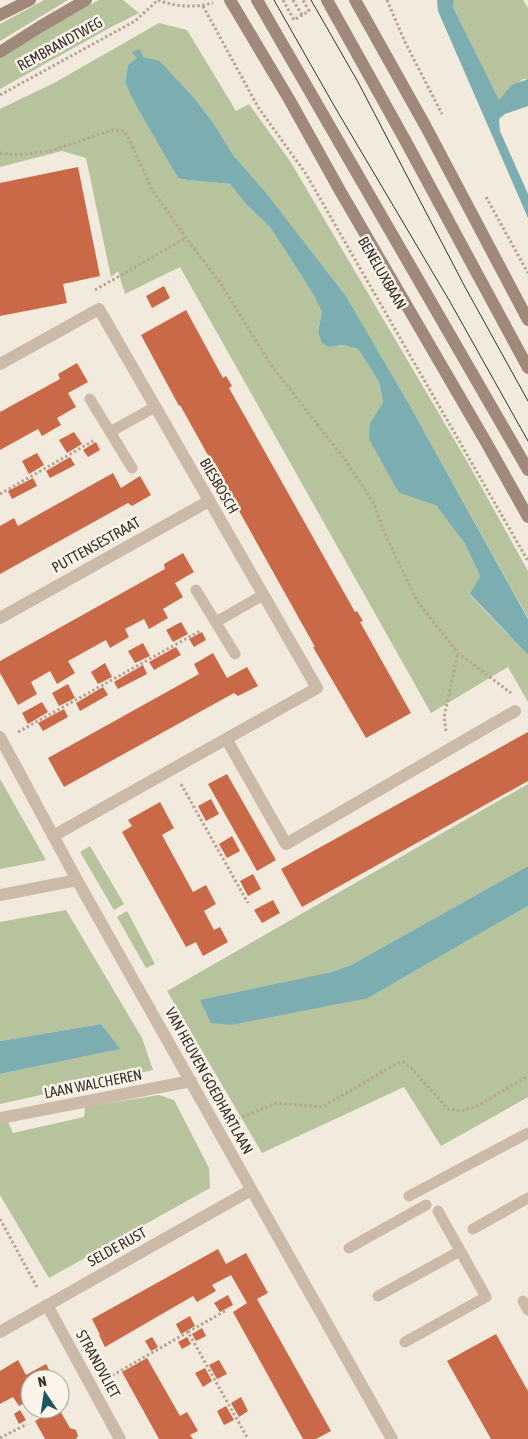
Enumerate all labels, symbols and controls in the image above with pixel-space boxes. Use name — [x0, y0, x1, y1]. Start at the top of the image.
street label: REMBRANDTWEG — [14, 13, 105, 74]
street label: BENELUXBAAN — [355, 234, 410, 312]
street label: BIESBOSCH — [197, 455, 242, 517]
street label: PUTTENSESTRAAT — [49, 513, 143, 576]
street label: VAN HEUVEN GOEDHARTLAAN — [162, 1005, 257, 1157]
street label: LAAN WALCHEREN — [42, 1066, 143, 1101]
street label: SELDE RUST — [84, 1223, 149, 1270]
street label: STRANDVLIET — [73, 1327, 124, 1401]
north arrow — [20, 1369, 70, 1419]
text: N — [36, 1373, 48, 1390]

